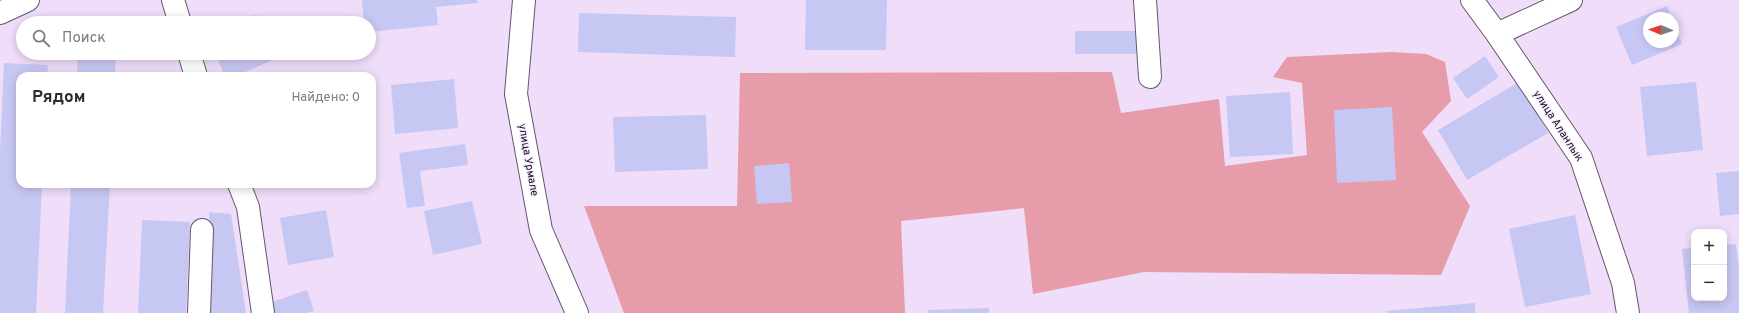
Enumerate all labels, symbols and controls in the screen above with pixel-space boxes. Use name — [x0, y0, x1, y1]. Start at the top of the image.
north arrow — [1643, 12, 1679, 48]
search box — [16, 16, 376, 60]
icon: search — [30, 27, 52, 49]
text: Поиск — [62, 29, 106, 48]
text: Рядом — [32, 87, 85, 109]
street label: улица Аланлык — [1530, 88, 1586, 164]
text: Найдено: 0 — [292, 90, 360, 106]
street label: улица Урмале — [515, 123, 541, 197]
map controls — [1691, 229, 1727, 301]
button: + — [1691, 229, 1727, 265]
button: − — [1691, 265, 1727, 301]

